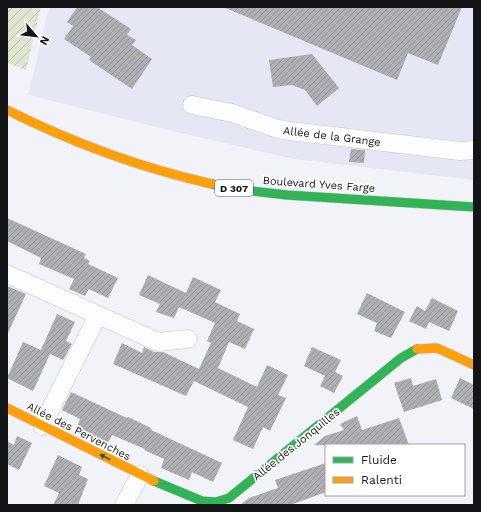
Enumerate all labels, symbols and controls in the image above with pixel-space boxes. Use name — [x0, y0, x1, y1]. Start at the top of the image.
north arrow — [16, 16, 56, 56]
text: N — [37, 34, 52, 47]
street label: Allée de la Grange — [282, 124, 381, 149]
street label: Boulevard Yves Farge — [262, 174, 376, 195]
road number: D 307 — [215, 180, 253, 196]
street label: Allée des Pervenches — [25, 400, 133, 463]
street label: Allée des Jonquilles — [250, 405, 343, 483]
legend — [325, 444, 465, 496]
text: Fluide — [361, 453, 397, 467]
one-way arrow — [99, 454, 111, 461]
text: Ralenti — [361, 473, 402, 487]

